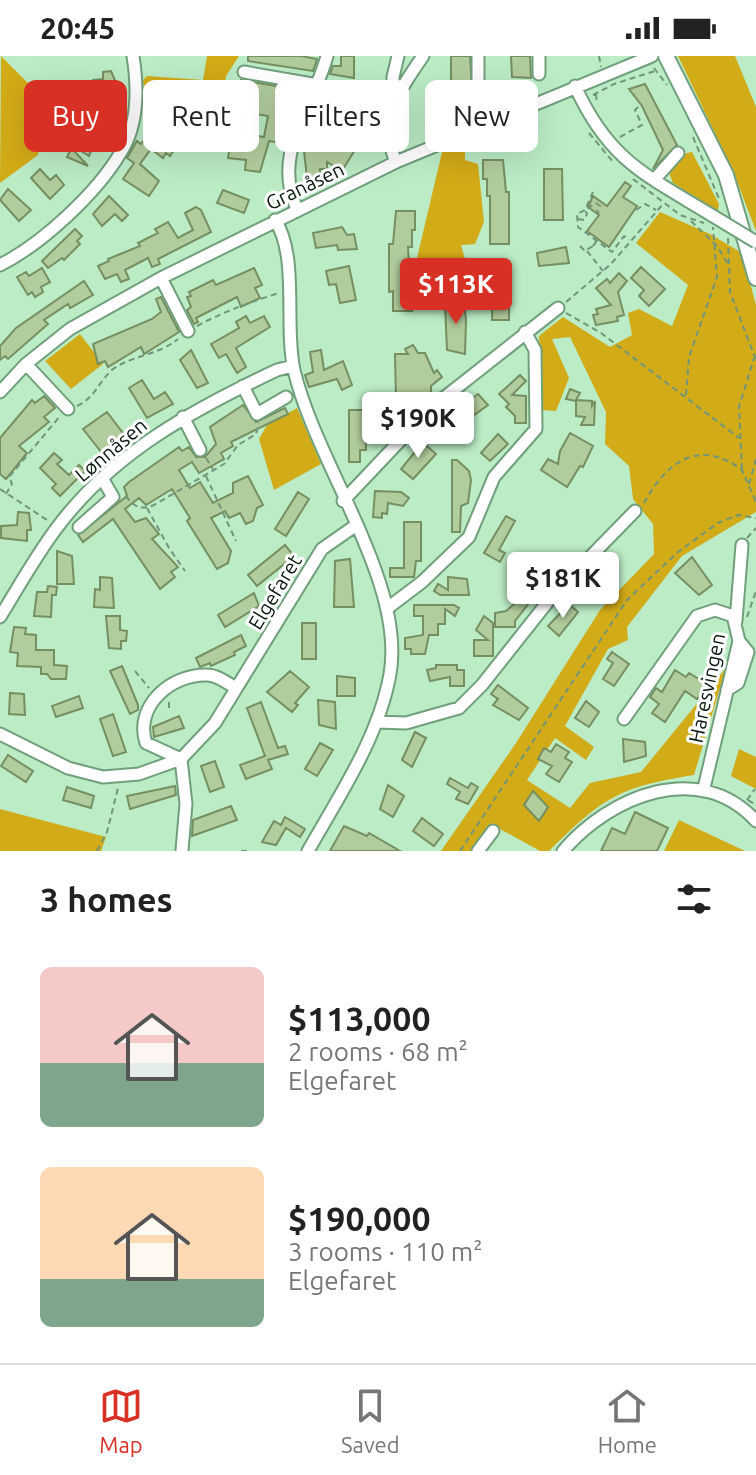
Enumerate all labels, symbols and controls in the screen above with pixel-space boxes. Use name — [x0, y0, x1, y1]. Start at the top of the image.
text: 20:45 — [40, 11, 115, 45]
chip: Buy — [24, 80, 127, 152]
chip: Rent — [143, 80, 259, 152]
chip: Filters — [275, 80, 409, 152]
chip: New — [425, 80, 538, 152]
street label: Granåsen — [262, 157, 348, 214]
pin: $113K — [400, 258, 512, 326]
text: $113K — [418, 269, 494, 298]
pin: $190K — [362, 392, 474, 460]
text: $190K — [380, 403, 456, 432]
street label: Lønnåsen — [70, 413, 151, 486]
street label: Elgefaret — [243, 550, 306, 633]
pin: $181K — [507, 552, 619, 620]
text: $181K — [525, 563, 601, 592]
street label: Haresvingen — [684, 631, 729, 745]
icon: filters — [672, 877, 716, 921]
text: 3 homes — [40, 880, 173, 918]
icon: home — [104, 999, 200, 1095]
text: $113,000 — [288, 999, 431, 1037]
text: 2 rooms · 68 m² — [288, 1037, 468, 1066]
text: Elgefaret — [288, 1066, 396, 1095]
icon: home — [104, 1199, 200, 1295]
text: $190,000 — [288, 1199, 431, 1237]
text: 3 rooms · 110 m² — [288, 1237, 483, 1266]
text: Elgefaret — [288, 1266, 396, 1295]
tab: Map — [99, 1384, 143, 1457]
tab: Saved — [341, 1384, 400, 1457]
tab: Home — [598, 1384, 657, 1457]

